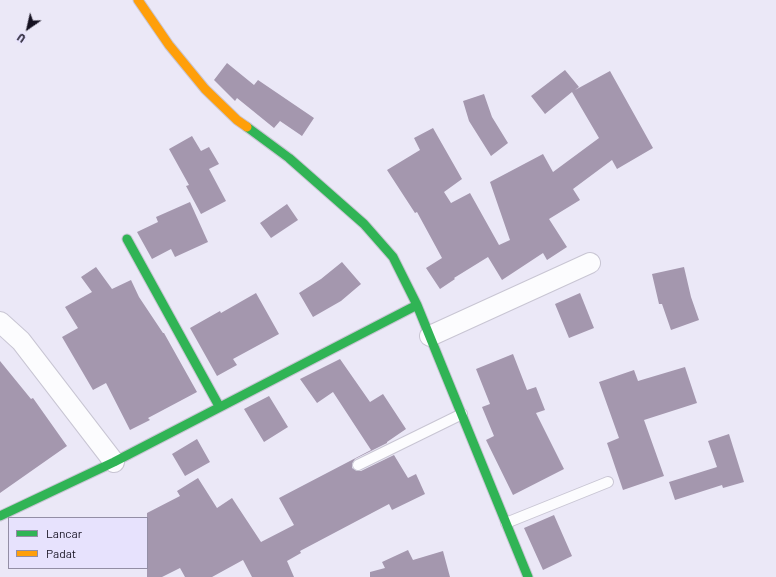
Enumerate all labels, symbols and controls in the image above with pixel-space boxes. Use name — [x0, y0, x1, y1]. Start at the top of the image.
north arrow — [8, 8, 48, 48]
text: U — [15, 31, 28, 46]
legend — [8, 517, 148, 569]
text: Lancar — [46, 526, 82, 540]
text: Padat — [46, 546, 76, 560]

